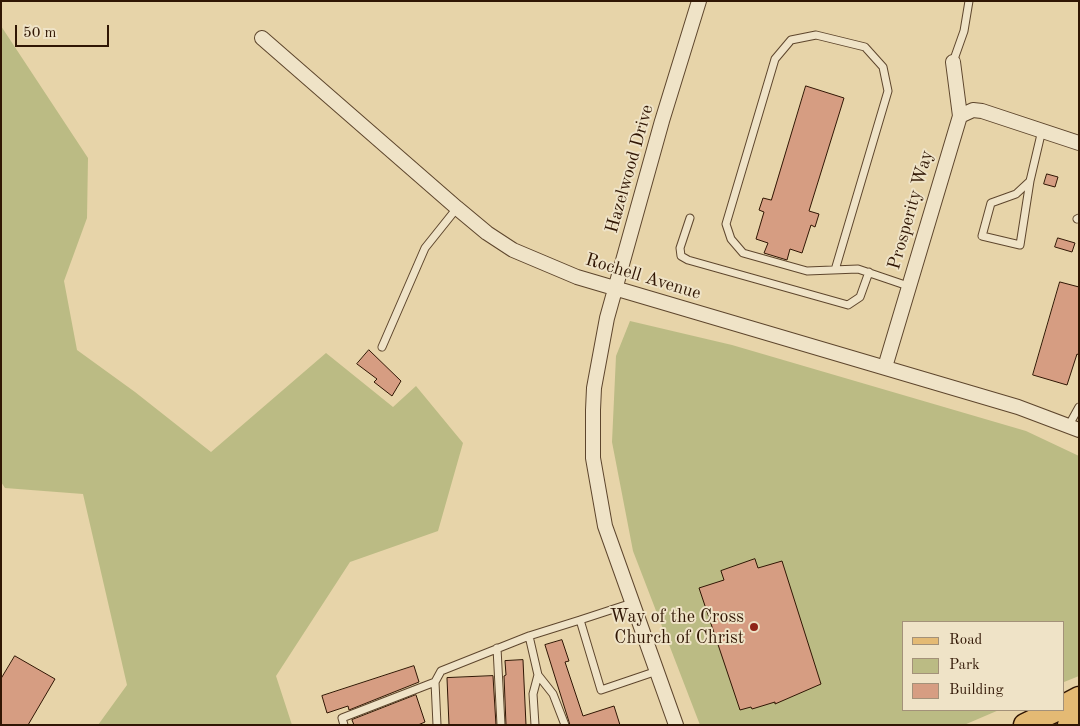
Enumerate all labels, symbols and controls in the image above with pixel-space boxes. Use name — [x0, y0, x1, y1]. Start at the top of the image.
scale bar — [18, 15, 111, 47]
text: 50 m — [23, 26, 57, 41]
street label: Hazelwood Drive — [601, 102, 659, 236]
street label: Prosperity Way — [884, 148, 938, 272]
street label: Rochell Avenue — [583, 249, 703, 305]
place label: Way of the Cross Church of Christ — [610, 606, 744, 649]
marker: Way of the Cross Church of Christ — [748, 621, 760, 633]
legend — [902, 621, 1065, 711]
text: Road — [949, 633, 982, 648]
text: Park — [949, 658, 980, 673]
text: Building — [949, 683, 1004, 698]

